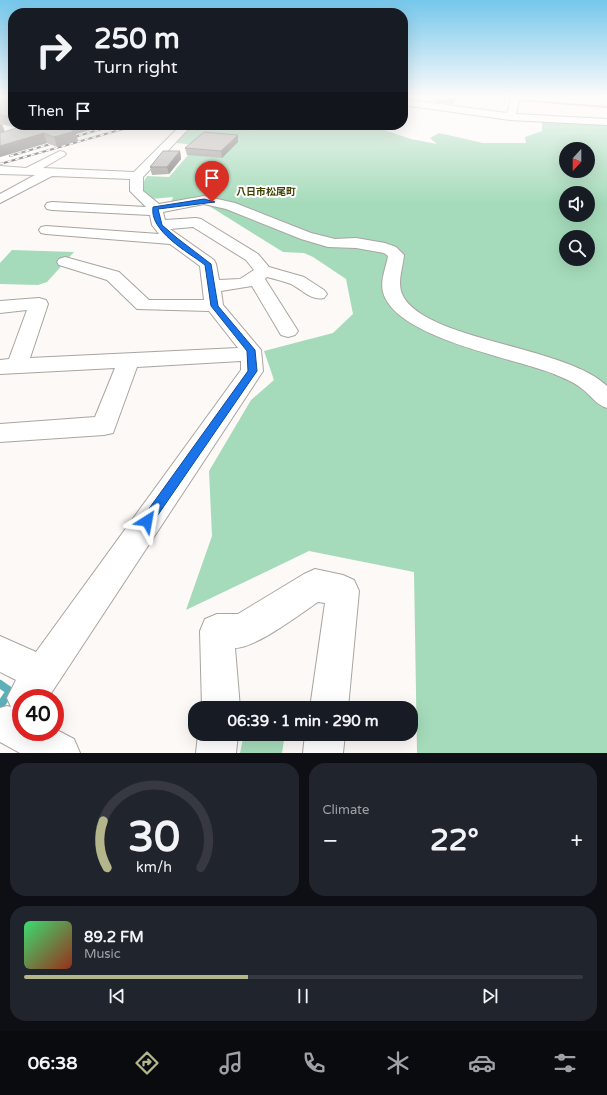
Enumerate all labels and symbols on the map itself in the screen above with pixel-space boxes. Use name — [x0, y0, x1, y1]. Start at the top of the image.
north arrow — [559, 142, 595, 178]
pin — [195, 161, 229, 202]
district label: 八日市松尾町 — [236, 186, 296, 198]
position arrow — [126, 500, 168, 542]
speed limit sign: 40 — [12, 689, 64, 741]

